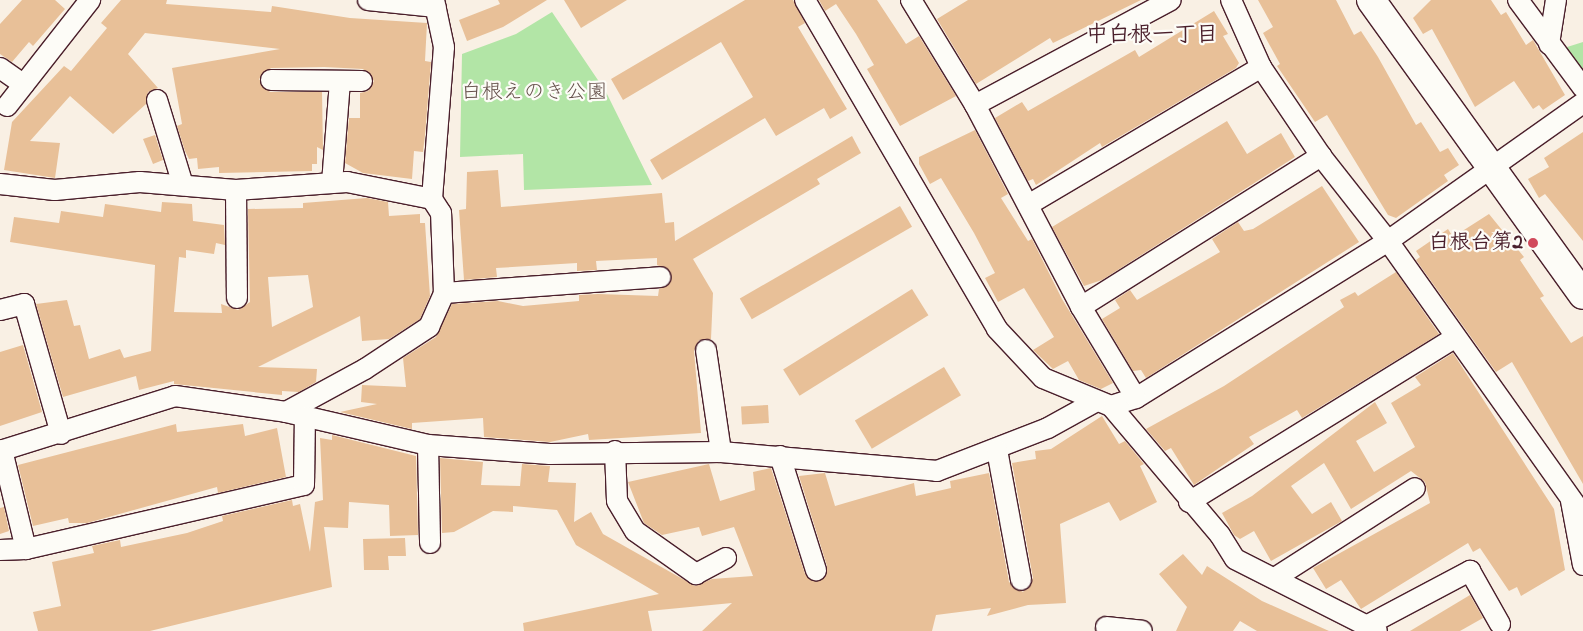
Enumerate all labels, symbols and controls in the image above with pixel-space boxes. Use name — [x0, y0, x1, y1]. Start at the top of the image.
district label: 中白根一丁目 — [1086, 24, 1218, 50]
park label: 白根えのき公園 — [461, 80, 607, 106]
place label: 白根台第2 — [1429, 230, 1523, 256]
marker: 白根台第2 — [1527, 237, 1539, 249]

